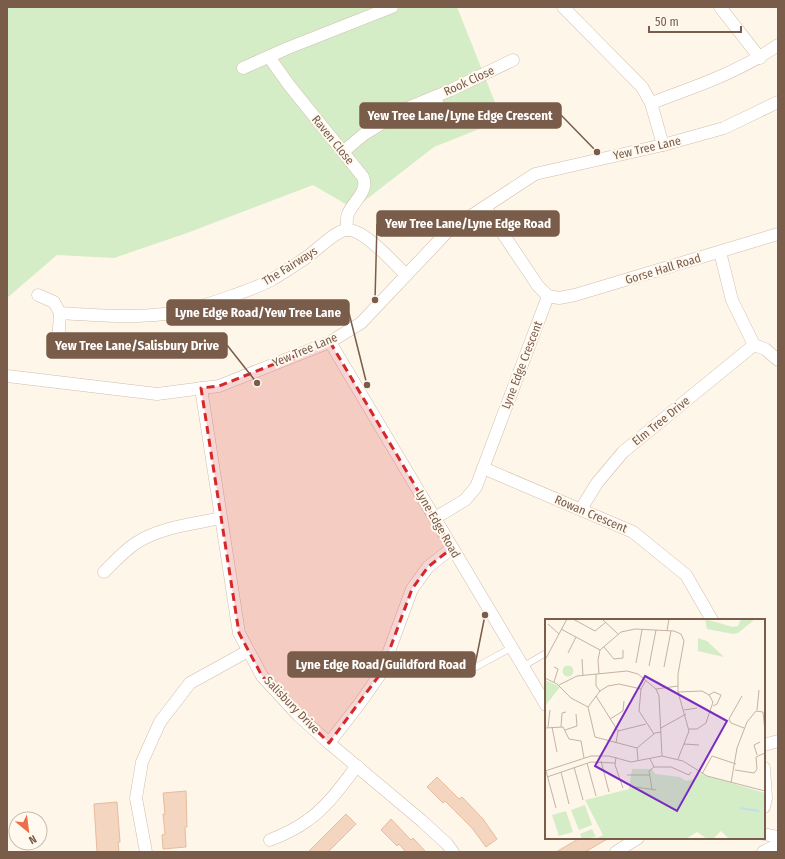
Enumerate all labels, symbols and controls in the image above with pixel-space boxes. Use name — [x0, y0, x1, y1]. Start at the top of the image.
scale bar — [649, 8, 741, 34]
text: 50 m — [655, 15, 679, 29]
street label: Rook Close — [442, 63, 496, 99]
callout: Yew Tree Lane/Lyne Edge Crescent — [360, 103, 561, 128]
text: Yew Tree Lane/Lyne Edge Crescent — [366, 108, 553, 123]
street label: Raven Close — [309, 113, 357, 167]
street label: Yew Tree Lane — [612, 133, 682, 163]
callout: Yew Tree Lane/Lyne Edge Road — [377, 211, 559, 236]
text: Yew Tree Lane/Lyne Edge Road — [384, 216, 551, 231]
street label: The Fairways — [260, 244, 320, 288]
street label: Gorse Hall Road — [624, 251, 702, 287]
callout: Lyne Edge Road/Yew Tree Lane — [167, 300, 349, 325]
text: Lyne Edge Road/Yew Tree Lane — [175, 305, 341, 320]
street label: Lyne Edge Crescent — [499, 319, 545, 411]
street label: Yew Tree Lane — [271, 330, 340, 370]
callout: Yew Tree Lane/Salisbury Drive — [47, 333, 227, 358]
text: Yew Tree Lane/Salisbury Drive — [54, 338, 220, 353]
street label: Elm Tree Drive — [629, 394, 693, 448]
street label: Lyne Edge Road — [413, 488, 463, 560]
street label: Rowan Crescent — [553, 492, 629, 536]
inset map — [545, 619, 765, 839]
callout: Lyne Edge Road/Guildford Road — [288, 652, 475, 677]
text: Lyne Edge Road/Guildford Road — [296, 657, 466, 672]
street label: Salisbury Drive — [261, 674, 323, 736]
north arrow — [8, 811, 48, 851]
text: N — [27, 832, 39, 847]

